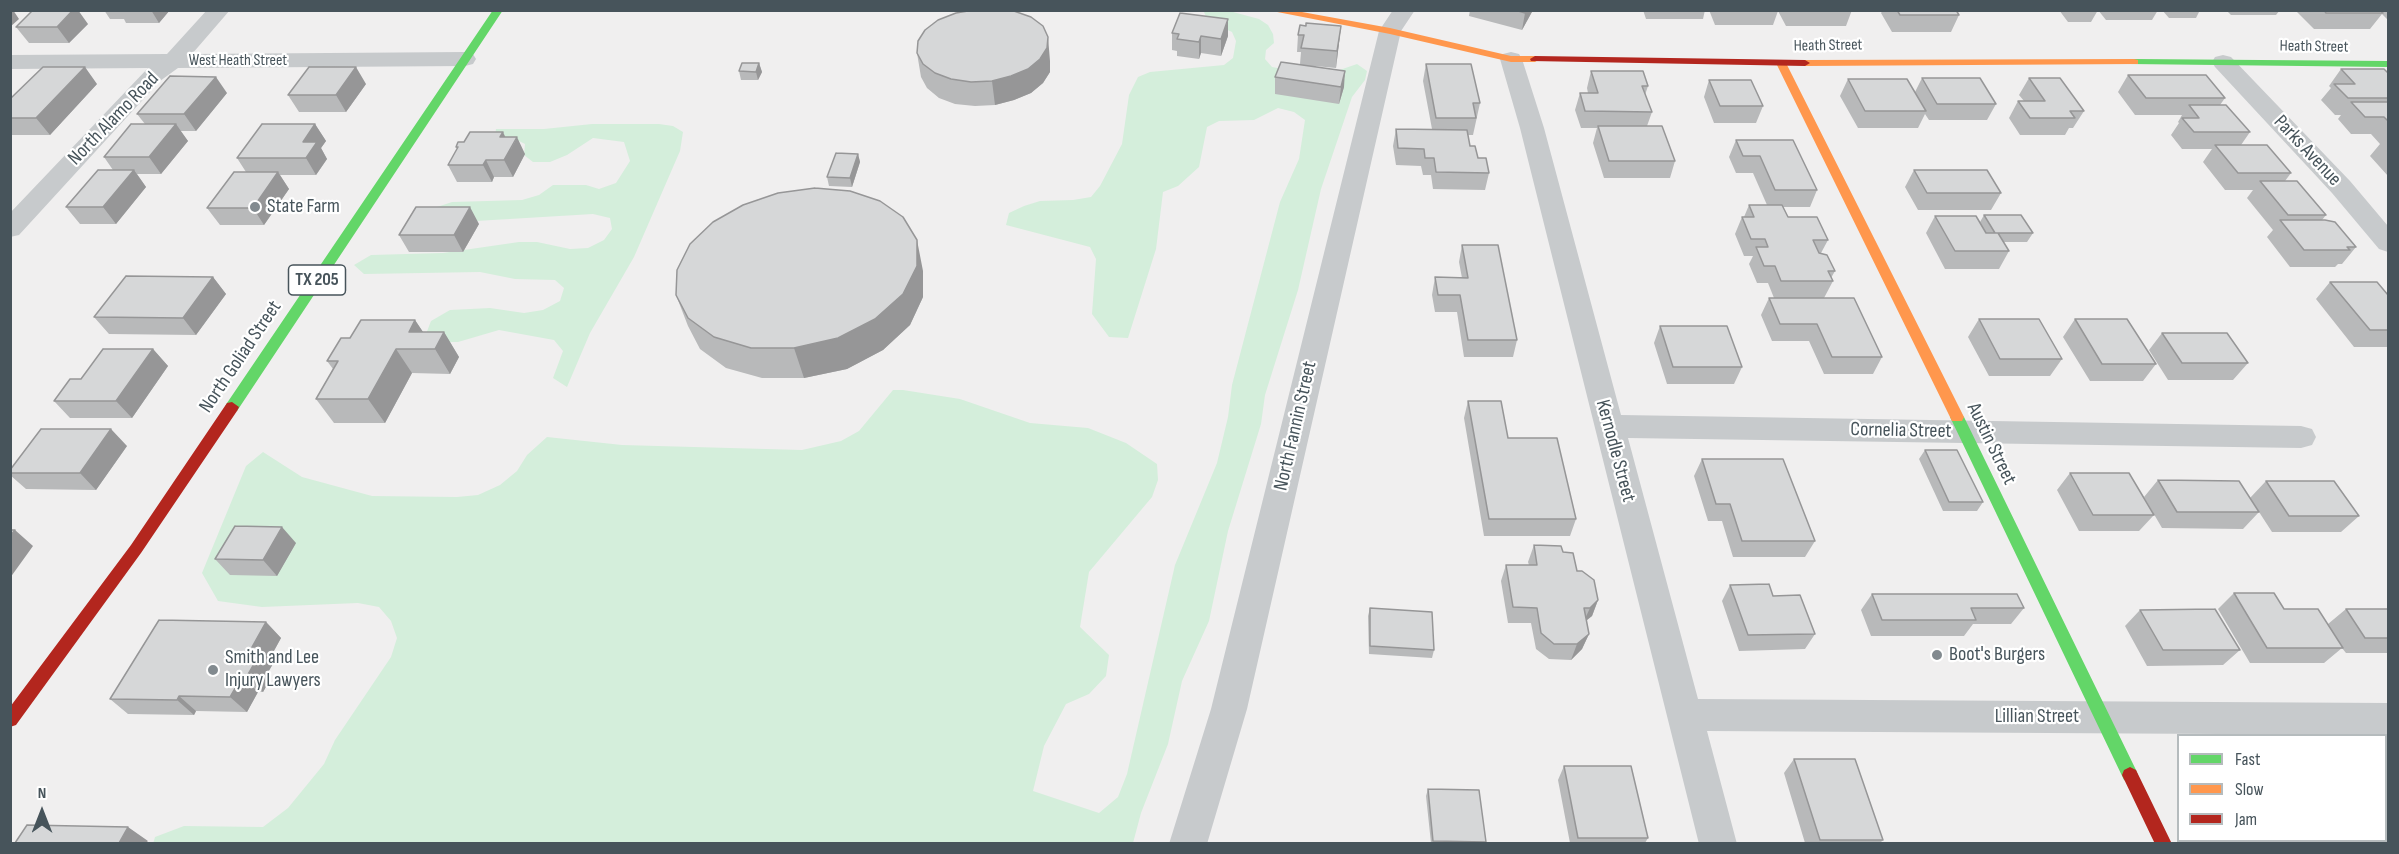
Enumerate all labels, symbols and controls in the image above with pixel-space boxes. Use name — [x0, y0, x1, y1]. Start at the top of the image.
street label: Heath Street — [1793, 36, 1863, 56]
street label: Heath Street — [2279, 37, 2349, 57]
street label: West Heath Street — [189, 51, 287, 71]
street label: North Alamo Road — [64, 67, 164, 171]
street label: Parks Avenue — [2268, 111, 2346, 191]
place label: State Farm — [267, 195, 340, 219]
marker: State Farm — [248, 200, 262, 214]
road number: TX 205 — [288, 265, 346, 295]
street label: North Goliad Street — [195, 296, 287, 418]
street label: North Fannin Street — [1269, 359, 1323, 493]
street label: Kernodle Street — [1590, 397, 1640, 505]
street label: Austin Street — [1961, 399, 2021, 489]
street label: Cornelia Street — [1850, 418, 1952, 444]
place label: Boot's Burgers — [1949, 643, 2045, 667]
place label: Smith and Lee Injury Lawyers — [225, 646, 321, 693]
marker: Boot's Burgers — [1930, 648, 1944, 662]
marker: Smith and Lee Injury Lawyers — [206, 663, 220, 677]
street label: Lillian Street — [1995, 705, 2079, 729]
legend — [2177, 734, 2387, 842]
text: Fast — [2235, 749, 2260, 770]
text: Slow — [2235, 779, 2264, 800]
north arrow — [12, 782, 72, 842]
text: N — [38, 784, 46, 803]
text: Jam — [2235, 809, 2257, 830]

